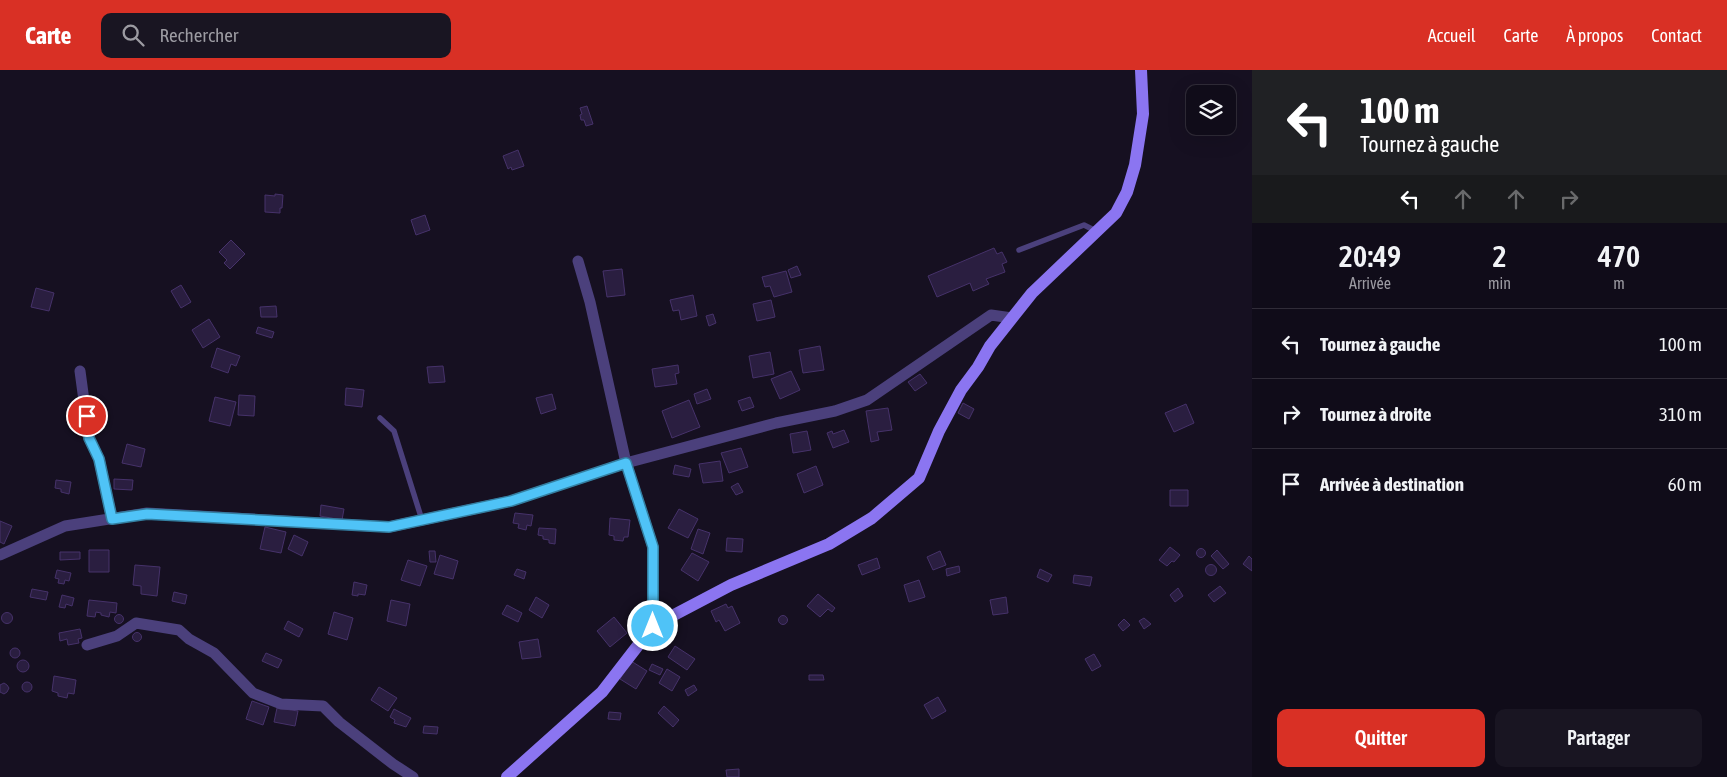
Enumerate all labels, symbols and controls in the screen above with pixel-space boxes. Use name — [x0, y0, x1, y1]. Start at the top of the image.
search box — [101, 13, 451, 58]
icon: search — [119, 21, 147, 49]
text: Carte — [25, 22, 71, 49]
text: Rechercher — [159, 24, 238, 46]
text: Accueil — [1428, 25, 1476, 46]
text: Carte — [1504, 25, 1538, 46]
text: À propos — [1566, 25, 1623, 46]
text: Contact — [1651, 25, 1702, 46]
map controls — [1186, 85, 1236, 135]
button: layers — [1186, 85, 1236, 135]
icon: left — [1277, 90, 1342, 155]
text: 100 m — [1360, 90, 1439, 130]
text: Tournez à gauche — [1360, 131, 1499, 157]
icon: left — [1396, 185, 1424, 213]
icon: ahead — [1449, 185, 1477, 213]
icon: ahead — [1502, 185, 1530, 213]
icon: right — [1555, 185, 1583, 213]
text: 20:49 — [1339, 239, 1401, 273]
text: 2 — [1492, 239, 1507, 273]
text: 470 — [1598, 239, 1640, 273]
text: Arrivée — [1349, 274, 1391, 292]
text: min — [1488, 274, 1511, 292]
text: m — [1613, 274, 1625, 292]
icon: left — [1277, 330, 1305, 358]
text: Tournez à gauche — [1320, 333, 1440, 355]
text: 100 m — [1659, 333, 1702, 355]
pin — [66, 395, 108, 437]
icon: right — [1277, 400, 1305, 428]
icon: arrive — [73, 402, 101, 430]
text: Tournez à droite — [1320, 403, 1431, 425]
text: 310 m — [1659, 403, 1702, 425]
icon: arrive — [1277, 470, 1305, 498]
text: Arrivée à destination — [1320, 473, 1464, 495]
text: 60 m — [1668, 473, 1702, 495]
position arrow — [626, 599, 678, 651]
button: Quitter — [1277, 709, 1485, 767]
button: Partager — [1495, 709, 1702, 767]

